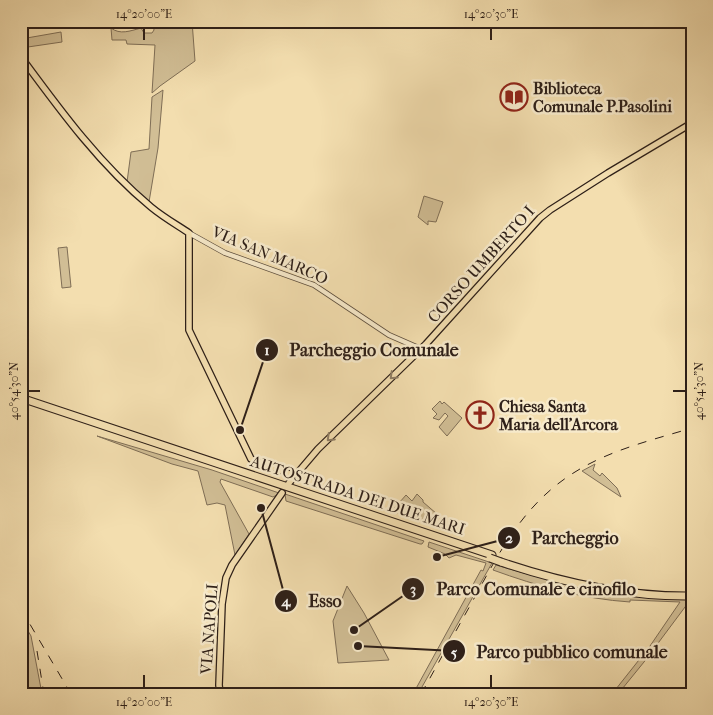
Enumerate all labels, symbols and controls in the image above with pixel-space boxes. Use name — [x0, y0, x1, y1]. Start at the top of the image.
text: 14°20'00"E — [116, 7, 172, 21]
text: 14°20'30"E — [464, 7, 518, 21]
place label: Biblioteca Comunale P.Pasolini — [533, 79, 672, 116]
library icon: Biblioteca Comunale P.Pasolini — [499, 82, 529, 112]
street label: CORSO UMBERTO I — [424, 202, 538, 326]
street label: VIA SAN MARCO — [208, 222, 331, 288]
callout: Parcheggio Comunale — [254, 333, 469, 366]
text: Parcheggio Comunale — [289, 340, 459, 361]
text: 1 — [264, 341, 270, 359]
text: 40°54'30"N — [7, 362, 21, 420]
text: 40°54'30"N — [692, 362, 706, 420]
one-way arrow — [389, 370, 398, 379]
place label: Chiesa Santa Maria dell'Arcora — [498, 397, 619, 434]
church icon: Chiesa Santa Maria dell'Arcora — [465, 400, 495, 430]
one-way arrow — [327, 432, 336, 441]
street label: AUTOSTRADA DEI DUE MARI — [247, 451, 468, 539]
callout: Parcheggio — [496, 521, 628, 554]
text: Parcheggio — [531, 528, 619, 549]
text: 2 — [505, 529, 513, 547]
callout: Parco Comunale e cinofilo — [401, 572, 645, 605]
text: Parco Comunale e cinofilo — [436, 579, 636, 600]
text: 3 — [410, 580, 416, 598]
street label: VIA NAPOLI — [196, 583, 222, 676]
callout: Esso — [274, 585, 352, 618]
text: Esso — [308, 591, 342, 612]
text: 4 — [281, 592, 292, 610]
callout: Parco pubblico comunale — [441, 635, 678, 668]
text: Parco pubblico comunale — [476, 642, 668, 663]
text: 5 — [451, 643, 458, 661]
text: 14°20'00"E — [116, 695, 172, 709]
text: 14°20'30"E — [464, 695, 518, 709]

